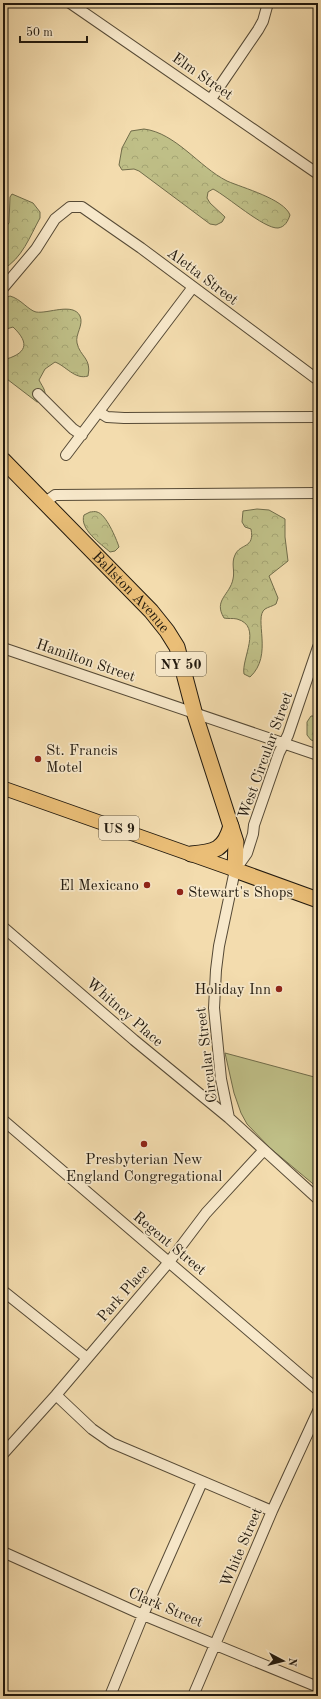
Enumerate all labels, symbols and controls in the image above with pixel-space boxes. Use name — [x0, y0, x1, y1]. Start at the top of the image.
scale bar — [20, 18, 87, 44]
text: 50 m — [26, 26, 53, 39]
street label: Elm Street — [169, 51, 235, 104]
street label: Aletta Street — [164, 246, 240, 309]
street label: Ballston Avenue — [89, 550, 171, 636]
street label: Hamilton Street — [34, 637, 137, 685]
road number: NY 50 — [156, 652, 206, 676]
street label: West Circular Street — [236, 690, 296, 821]
place label: St. Francis Motel — [46, 744, 118, 776]
marker: St. Francis Motel — [33, 754, 43, 764]
road number: US 9 — [99, 816, 139, 840]
place label: El Mexicano — [60, 879, 139, 894]
marker: El Mexicano — [142, 880, 152, 890]
place label: Stewart's Shops — [188, 886, 293, 901]
marker: Stewart's Shops — [175, 887, 185, 897]
street label: Whitney Place — [83, 976, 165, 1050]
place label: Holiday Inn — [194, 983, 271, 998]
marker: Holiday Inn — [274, 984, 284, 994]
street label: Circular Street — [194, 1006, 221, 1104]
marker: Presbyterian New England Congregational — [139, 1139, 149, 1149]
place label: Presbyterian New England Congregational — [66, 1153, 222, 1185]
street label: Regent Street — [130, 1209, 208, 1279]
street label: Park Place — [95, 1262, 153, 1325]
street label: White Street — [219, 1506, 266, 1589]
street label: Clark Street — [126, 1586, 205, 1631]
north arrow — [263, 1641, 303, 1681]
text: N — [285, 1657, 297, 1667]

